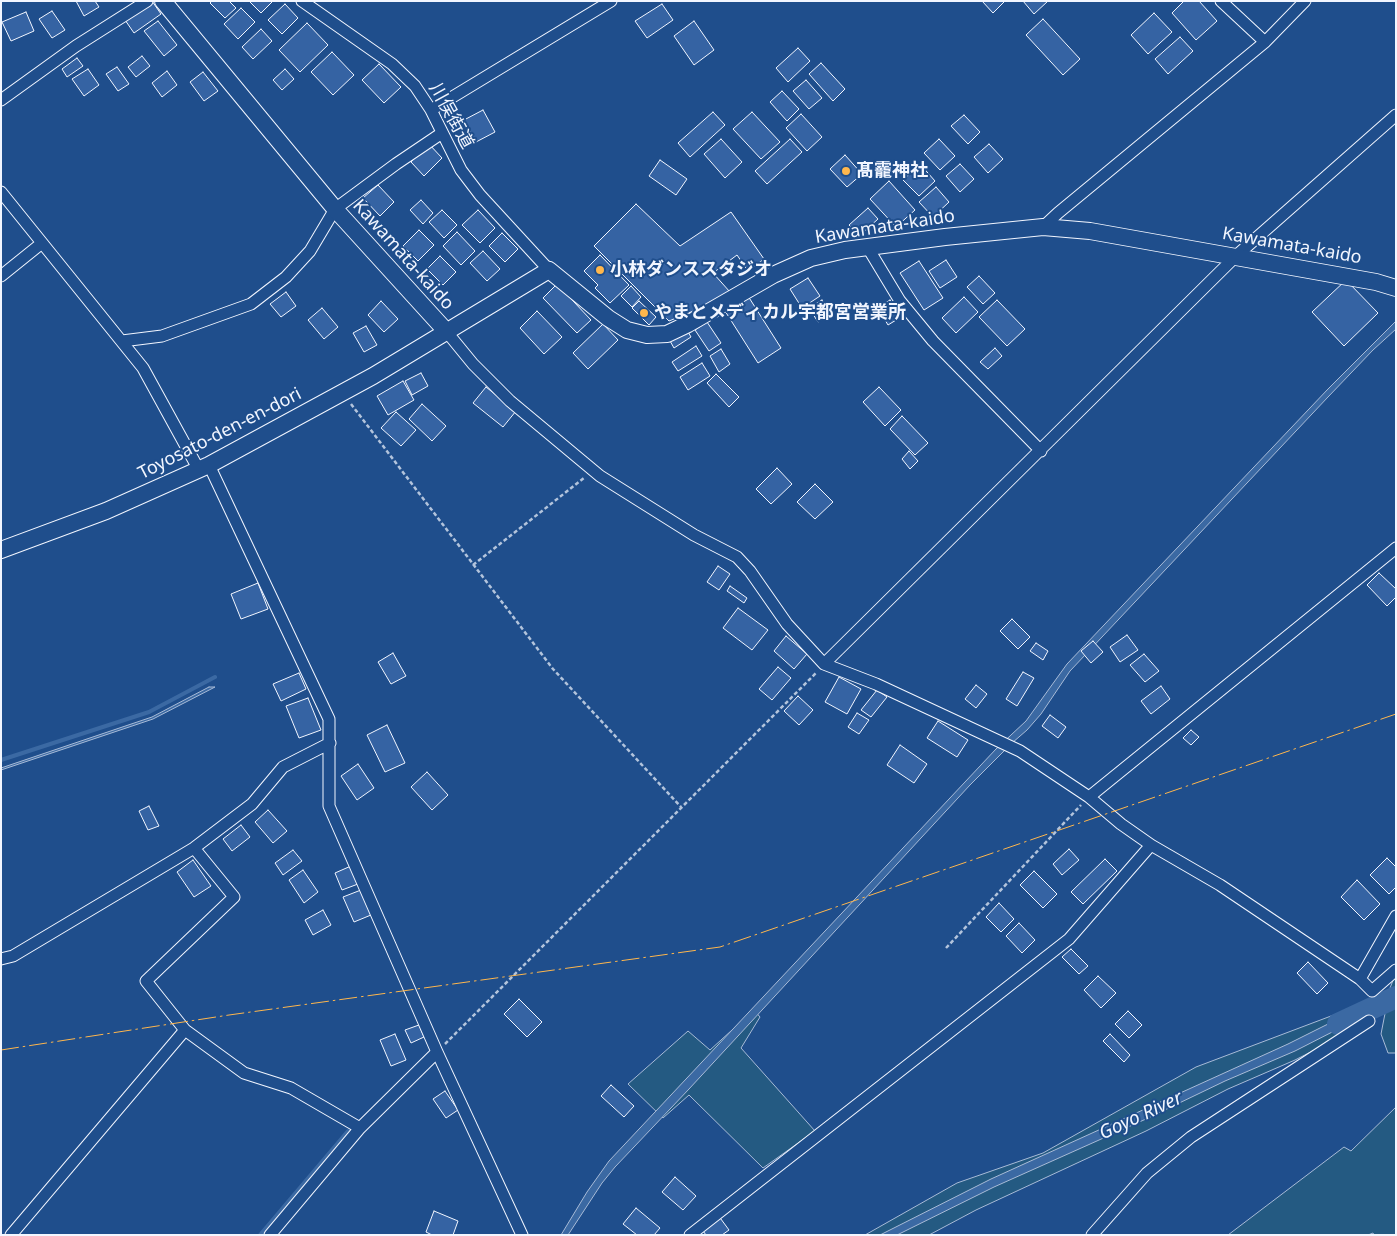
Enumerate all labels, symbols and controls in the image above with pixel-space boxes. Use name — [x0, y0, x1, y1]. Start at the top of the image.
street label: 川俣街道 — [424, 79, 478, 153]
place label: 髙靇神社 — [856, 160, 928, 182]
marker: 髙靇神社 — [840, 165, 852, 177]
street label: Kawamata-kaido — [348, 195, 458, 315]
street label: Kawamata-kaido — [814, 205, 956, 249]
street label: Kawamata-kaido — [1221, 223, 1363, 269]
place label: 小林ダンススタジオ — [610, 259, 772, 281]
marker: 小林ダンススタジオ — [594, 264, 606, 276]
place label: やまとメディカル宇都宮営業所 — [654, 302, 906, 324]
marker: やまとメディカル宇都宮営業所 — [638, 307, 650, 319]
street label: Toyosato-den-en-dori — [135, 383, 305, 485]
water label: Goyo River — [1096, 1087, 1186, 1145]

